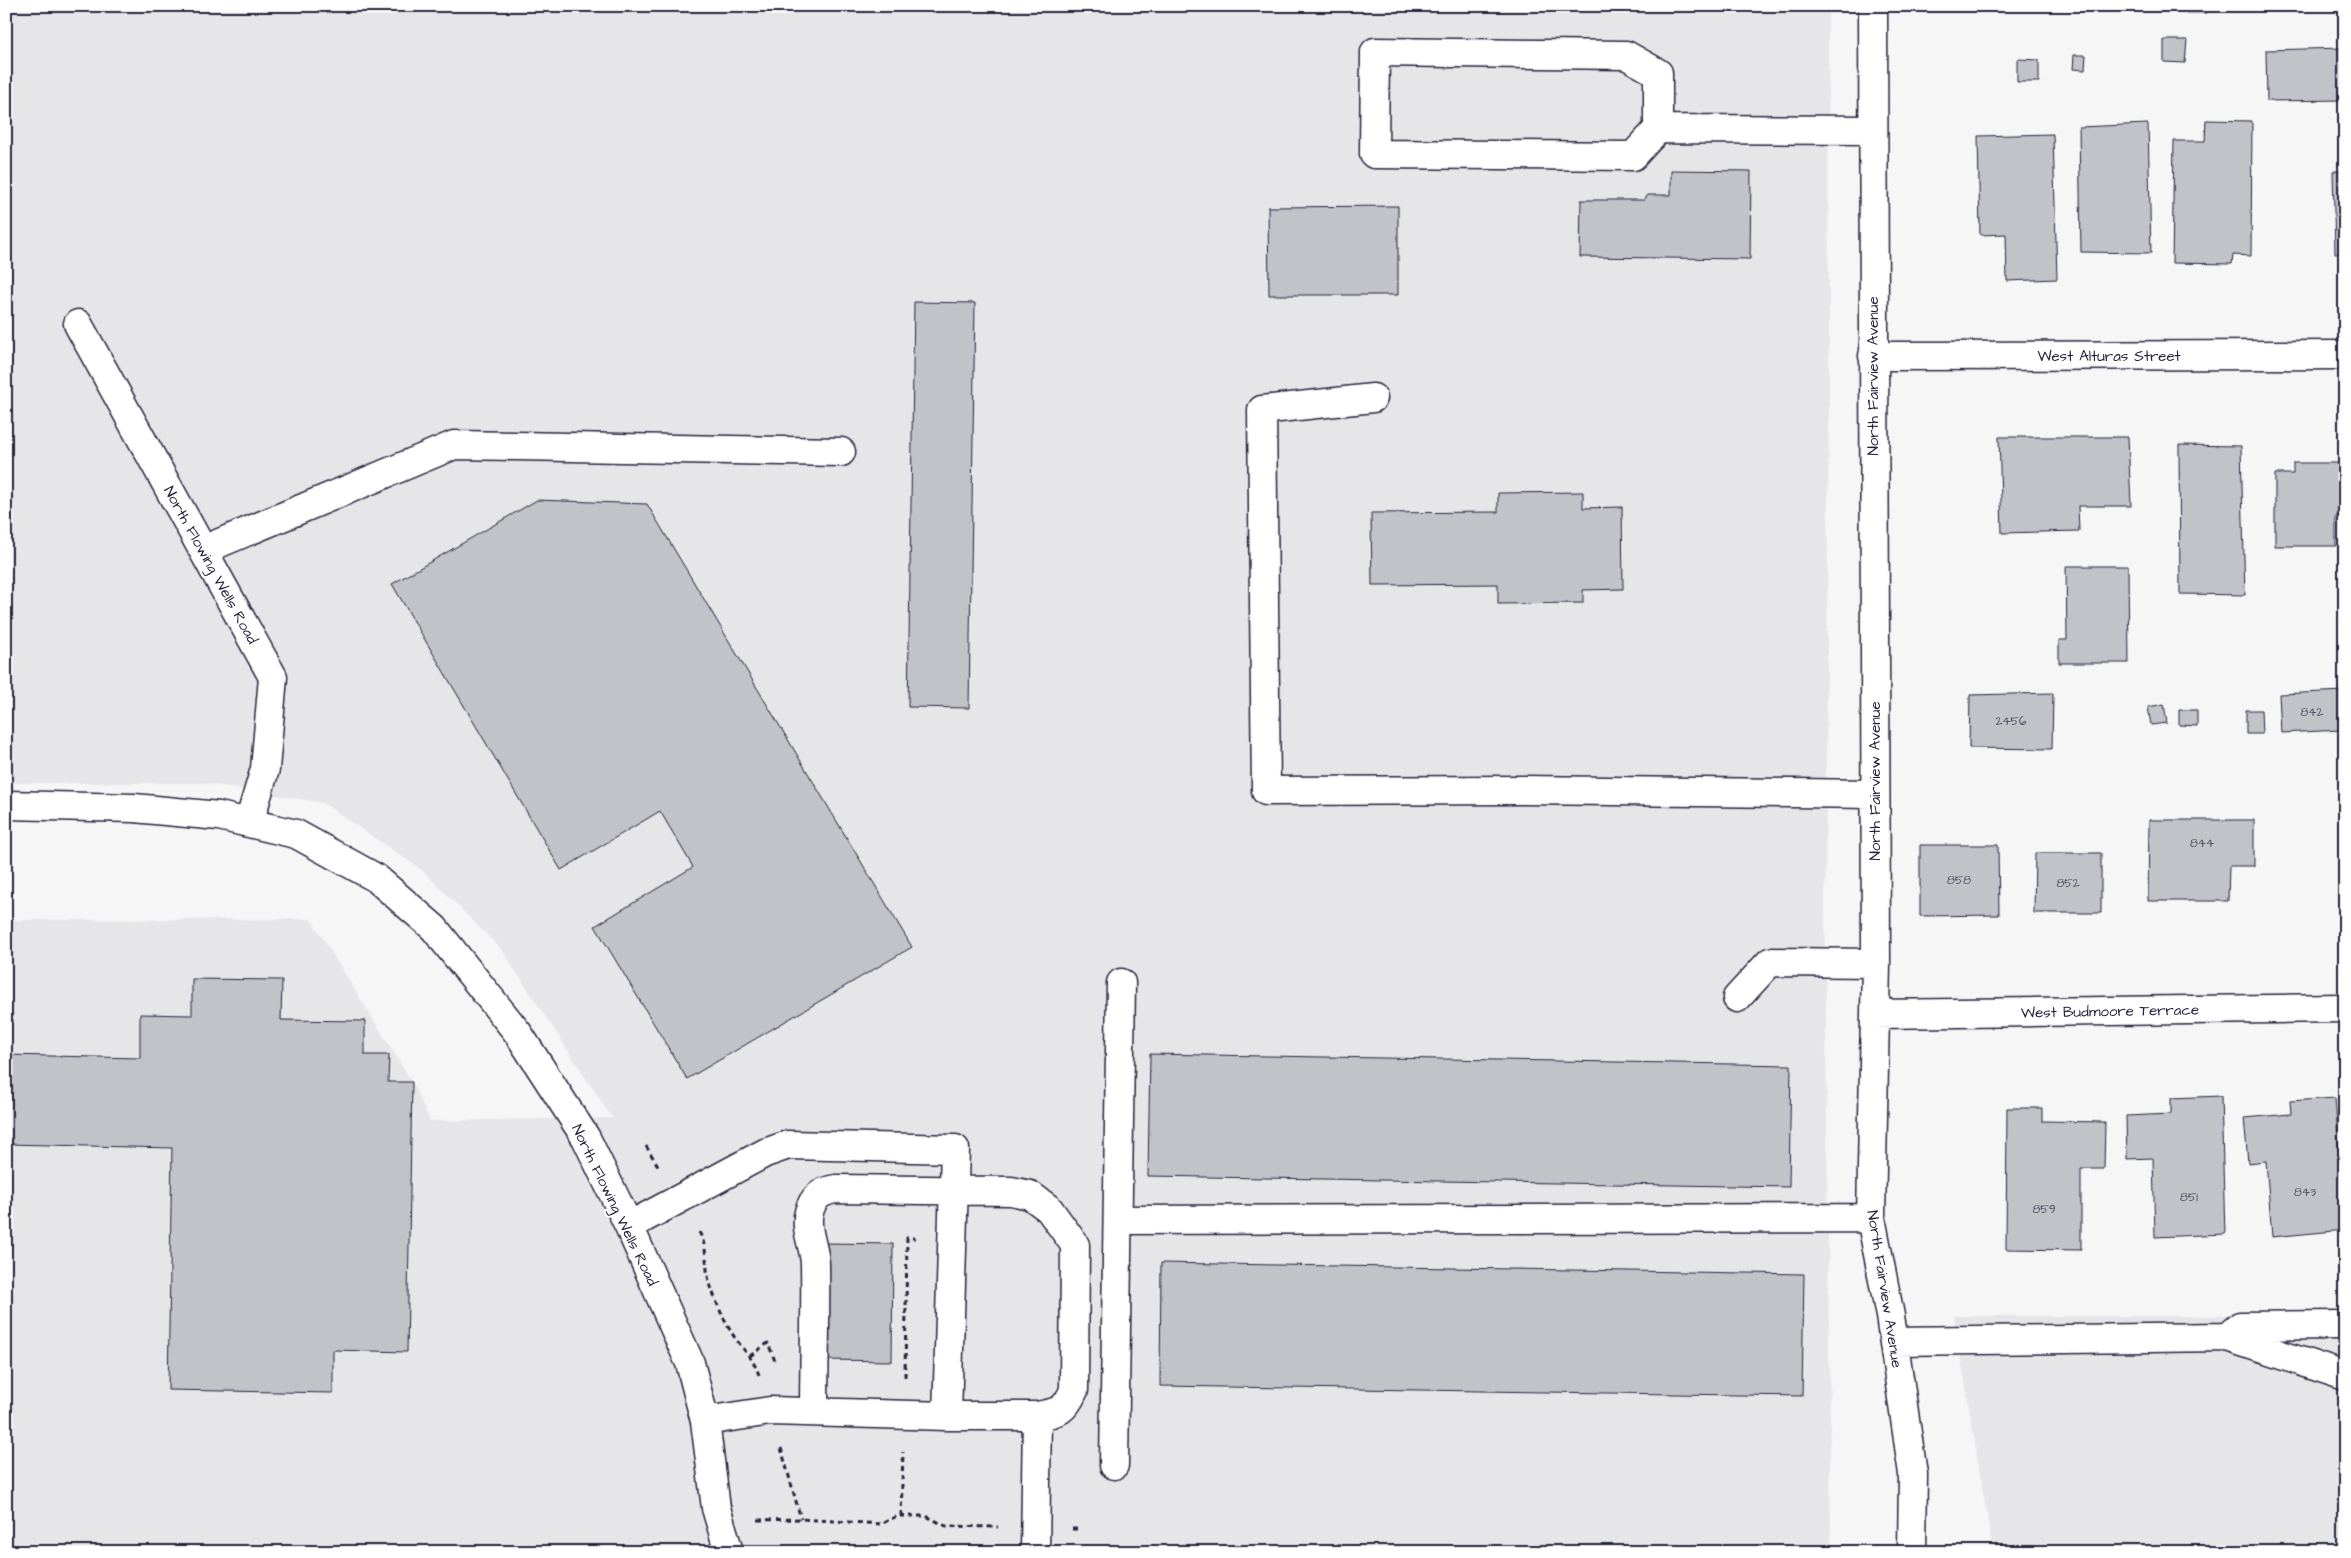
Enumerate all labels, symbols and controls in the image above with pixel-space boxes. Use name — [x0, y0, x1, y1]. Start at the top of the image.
street label: North Fairview Avenue — [1863, 296, 1884, 456]
street label: West Alturas Street — [2037, 346, 2181, 367]
street label: North Flowing Wells Road — [158, 483, 263, 649]
street label: North Fairview Avenue — [1865, 701, 1886, 861]
house number: 842 — [2301, 704, 2324, 721]
house number: 2456 — [1995, 713, 2027, 730]
house number: 844 — [2190, 835, 2214, 852]
house number: 858 — [1947, 872, 1971, 889]
house number: 852 — [2056, 875, 2080, 892]
street label: West Budmoore Terrace — [2021, 999, 2199, 1024]
street label: North Flowing Wells Road — [565, 1121, 663, 1290]
house number: 843 — [2294, 1184, 2316, 1201]
house number: 851 — [2180, 1189, 2198, 1206]
house number: 859 — [2032, 1201, 2056, 1218]
street label: North Fairview Avenue — [1862, 1209, 1907, 1369]

